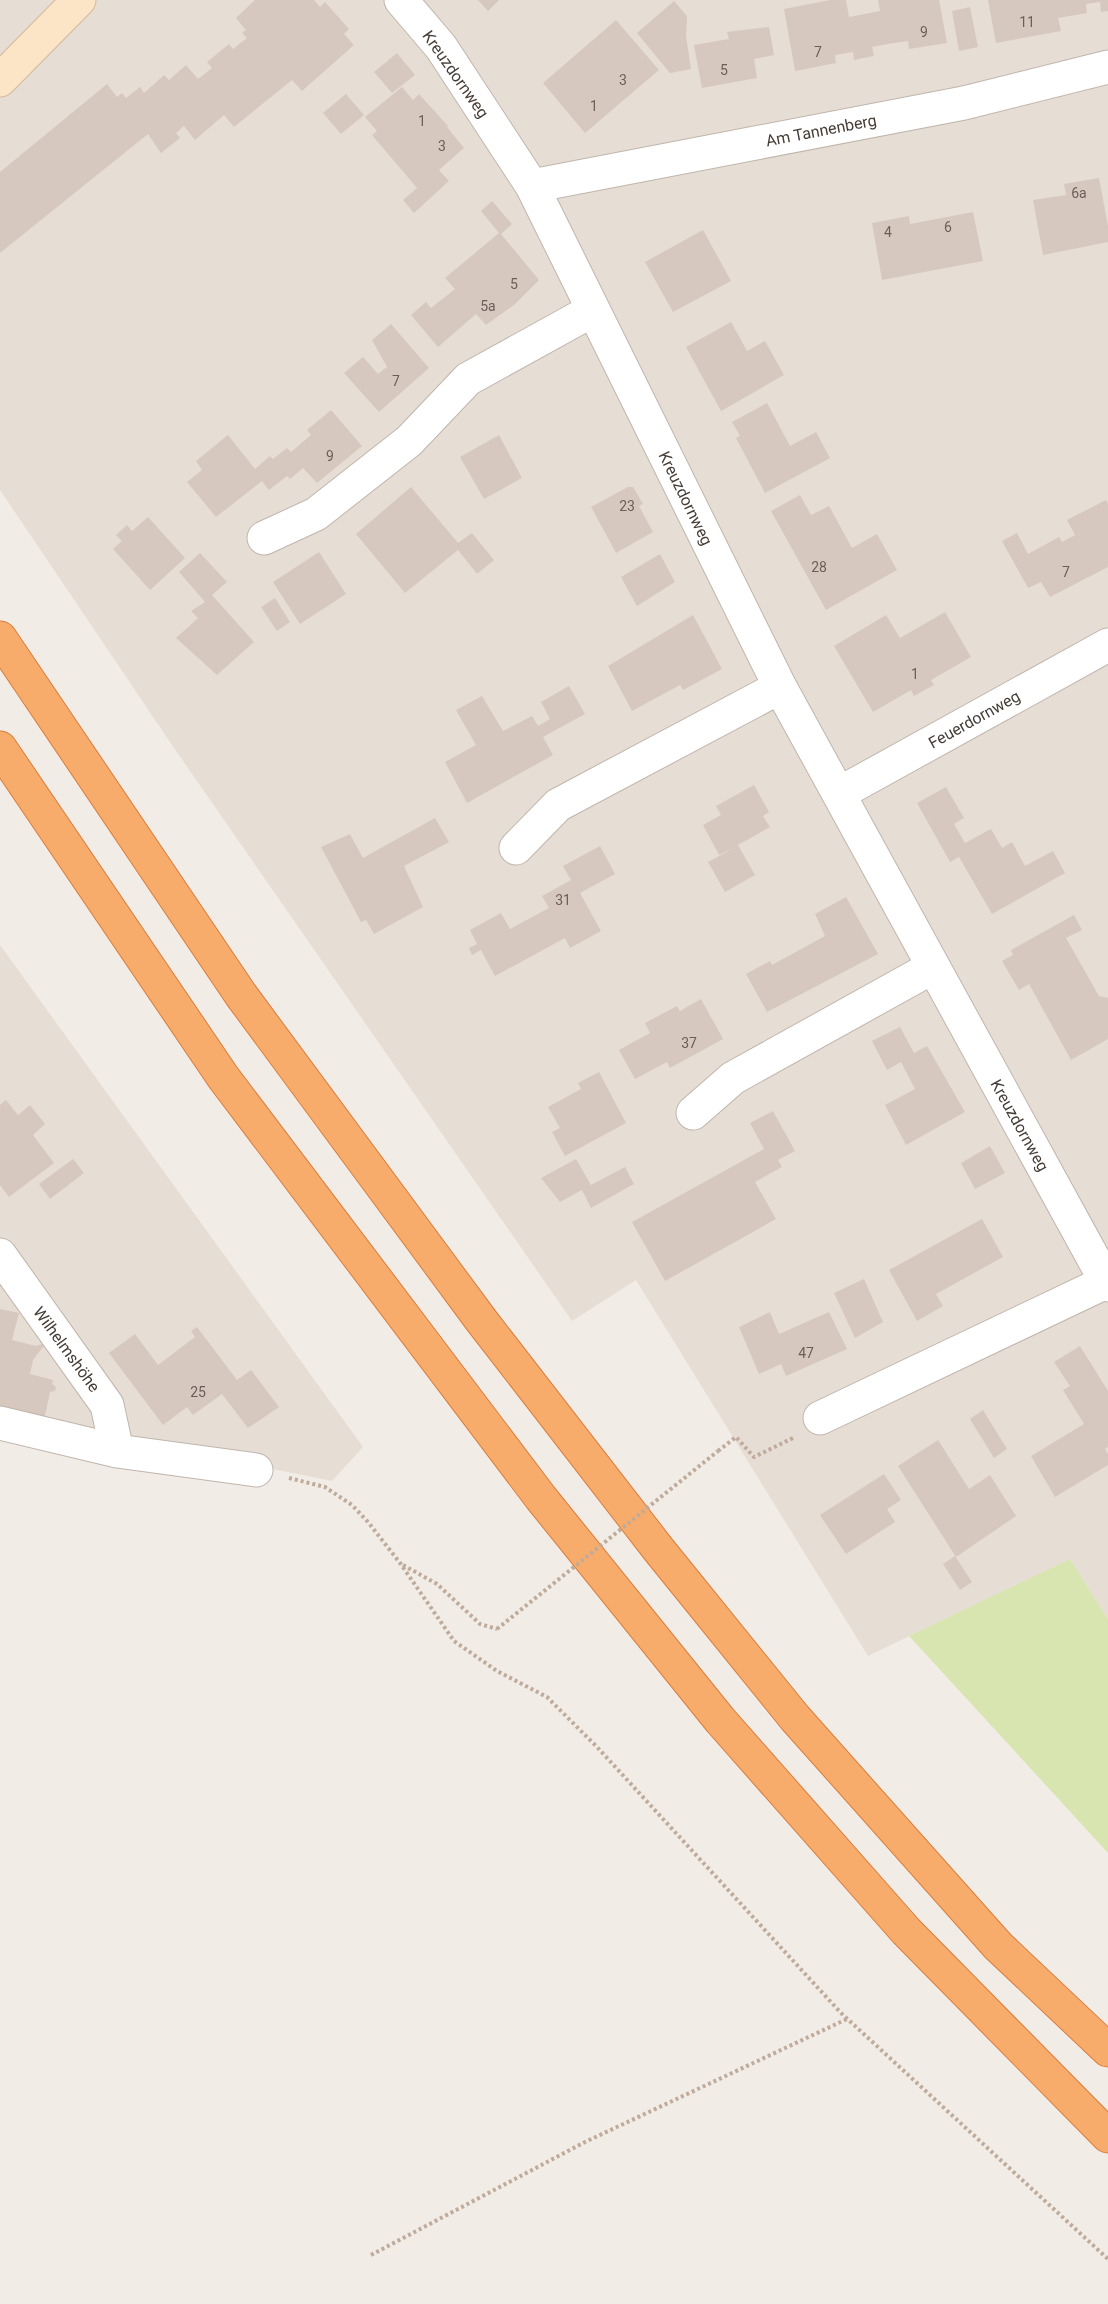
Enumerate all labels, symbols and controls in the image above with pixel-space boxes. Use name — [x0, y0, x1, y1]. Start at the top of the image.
house number: 11 — [1019, 14, 1035, 30]
house number: 9 — [920, 24, 928, 40]
street label: Kreuzdornweg — [418, 27, 493, 122]
house number: 7 — [814, 44, 822, 60]
house number: 5 — [720, 62, 728, 78]
house number: 3 — [619, 72, 627, 88]
house number: 1 — [590, 98, 598, 114]
street label: Am Tannenberg — [764, 110, 878, 151]
house number: 1 — [418, 113, 426, 129]
house number: 3 — [438, 138, 446, 154]
house number: 6a — [1071, 185, 1087, 201]
house number: 6 — [944, 219, 952, 235]
house number: 4 — [884, 224, 892, 240]
house number: 5 — [510, 276, 518, 292]
house number: 5a — [480, 298, 496, 314]
house number: 7 — [392, 373, 400, 389]
house number: 9 — [326, 448, 334, 464]
street label: Kreuzdornweg — [655, 448, 717, 548]
house number: 23 — [619, 498, 635, 514]
house number: 28 — [811, 559, 827, 575]
house number: 7 — [1062, 564, 1070, 580]
house number: 1 — [911, 666, 919, 682]
street label: Feuerdornweg — [925, 686, 1023, 752]
house number: 31 — [555, 892, 571, 908]
house number: 37 — [681, 1035, 697, 1051]
street label: Kreuzdornweg — [986, 1076, 1053, 1175]
street label: Wilhelmshöhe — [29, 1303, 104, 1396]
house number: 47 — [798, 1345, 814, 1361]
house number: 25 — [190, 1384, 206, 1400]

